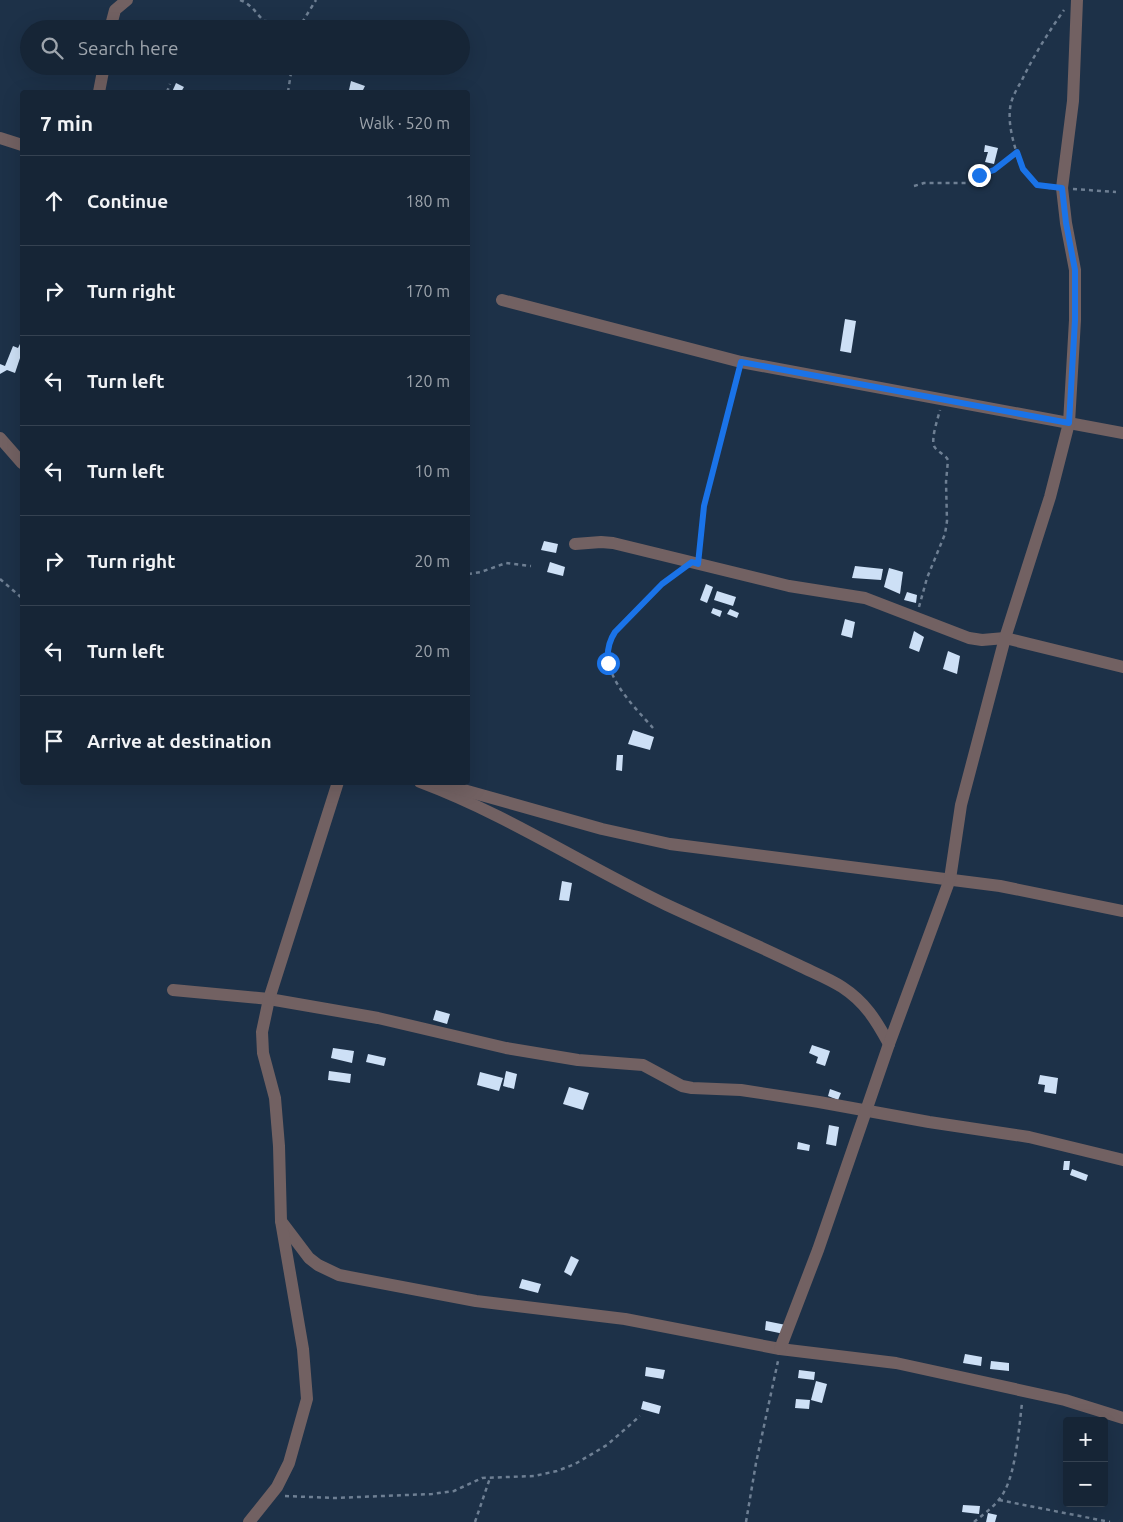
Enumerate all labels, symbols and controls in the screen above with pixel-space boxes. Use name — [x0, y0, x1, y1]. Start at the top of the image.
search box — [20, 20, 470, 75]
icon: search — [38, 34, 66, 62]
text: Search here — [78, 37, 178, 59]
text: 7 min — [40, 111, 93, 135]
text: Walk · 520 m — [359, 114, 450, 132]
route end — [968, 164, 991, 187]
icon: ahead — [40, 187, 68, 215]
text: Continue — [87, 190, 168, 212]
text: 180 m — [405, 192, 450, 210]
icon: right — [40, 277, 68, 305]
text: Turn right — [87, 280, 175, 302]
text: 170 m — [405, 282, 450, 300]
icon: left — [40, 367, 68, 395]
text: Turn left — [87, 370, 165, 392]
text: 120 m — [405, 372, 450, 390]
icon: left — [40, 457, 68, 485]
text: Turn left — [87, 460, 165, 482]
text: 10 m — [414, 462, 450, 480]
icon: right — [40, 547, 68, 575]
text: Turn right — [87, 550, 175, 572]
text: 20 m — [414, 552, 450, 570]
icon: left — [40, 637, 68, 665]
text: Turn left — [87, 640, 165, 662]
text: 20 m — [414, 642, 450, 660]
route start — [597, 652, 620, 675]
icon: arrive — [40, 727, 68, 755]
text: Arrive at destination — [87, 730, 272, 752]
map controls — [1063, 1417, 1108, 1507]
button: + — [1063, 1417, 1108, 1462]
button: − — [1063, 1462, 1108, 1507]

